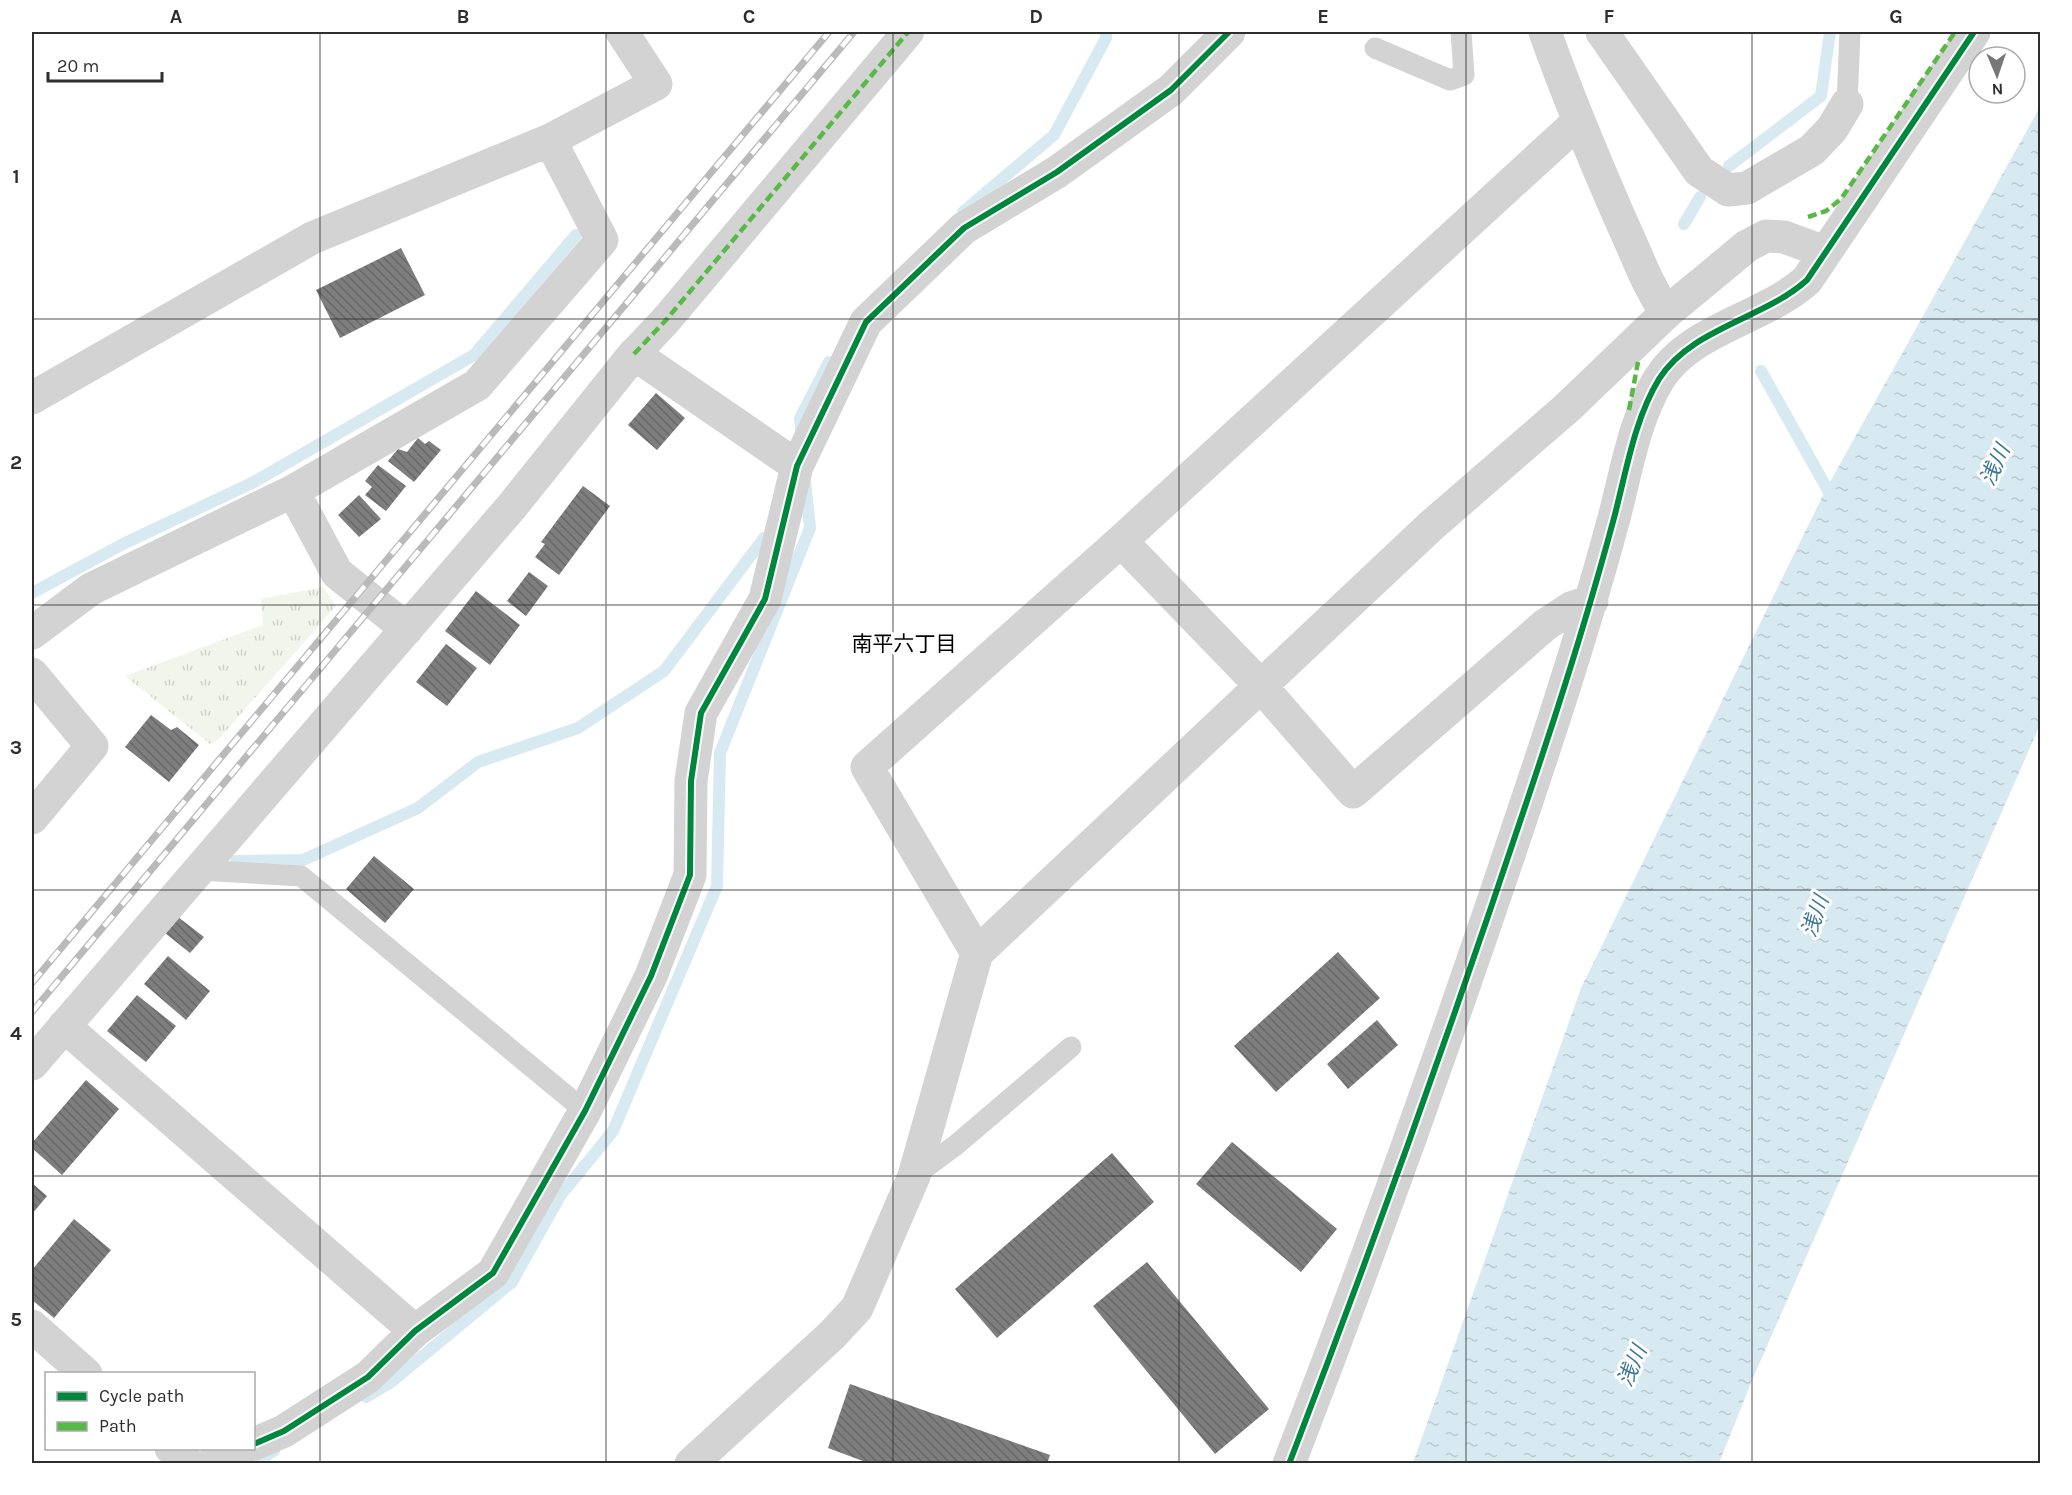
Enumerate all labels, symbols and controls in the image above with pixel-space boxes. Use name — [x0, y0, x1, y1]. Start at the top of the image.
text: A — [170, 5, 183, 28]
text: B — [457, 5, 469, 28]
text: C — [743, 5, 755, 28]
text: D — [1029, 5, 1043, 28]
text: E — [1317, 5, 1329, 28]
text: F — [1604, 5, 1615, 28]
text: G — [1889, 5, 1903, 28]
scale bar — [48, 45, 162, 83]
north arrow — [1967, 45, 2027, 105]
text: 20 m — [57, 55, 99, 77]
text: N — [1991, 80, 2004, 99]
text: 1 — [12, 165, 20, 188]
water label: 浅川 — [1975, 439, 2016, 489]
text: 2 — [10, 451, 22, 474]
district label: 南平六丁目 — [852, 632, 957, 656]
text: 3 — [10, 736, 22, 759]
water label: 浅川 — [1797, 890, 1834, 940]
text: 4 — [10, 1022, 22, 1045]
text: 5 — [10, 1308, 22, 1331]
water label: 浅川 — [1613, 1340, 1652, 1390]
legend — [45, 1372, 255, 1450]
text: Cycle path — [99, 1385, 184, 1407]
text: Path — [99, 1415, 137, 1437]

